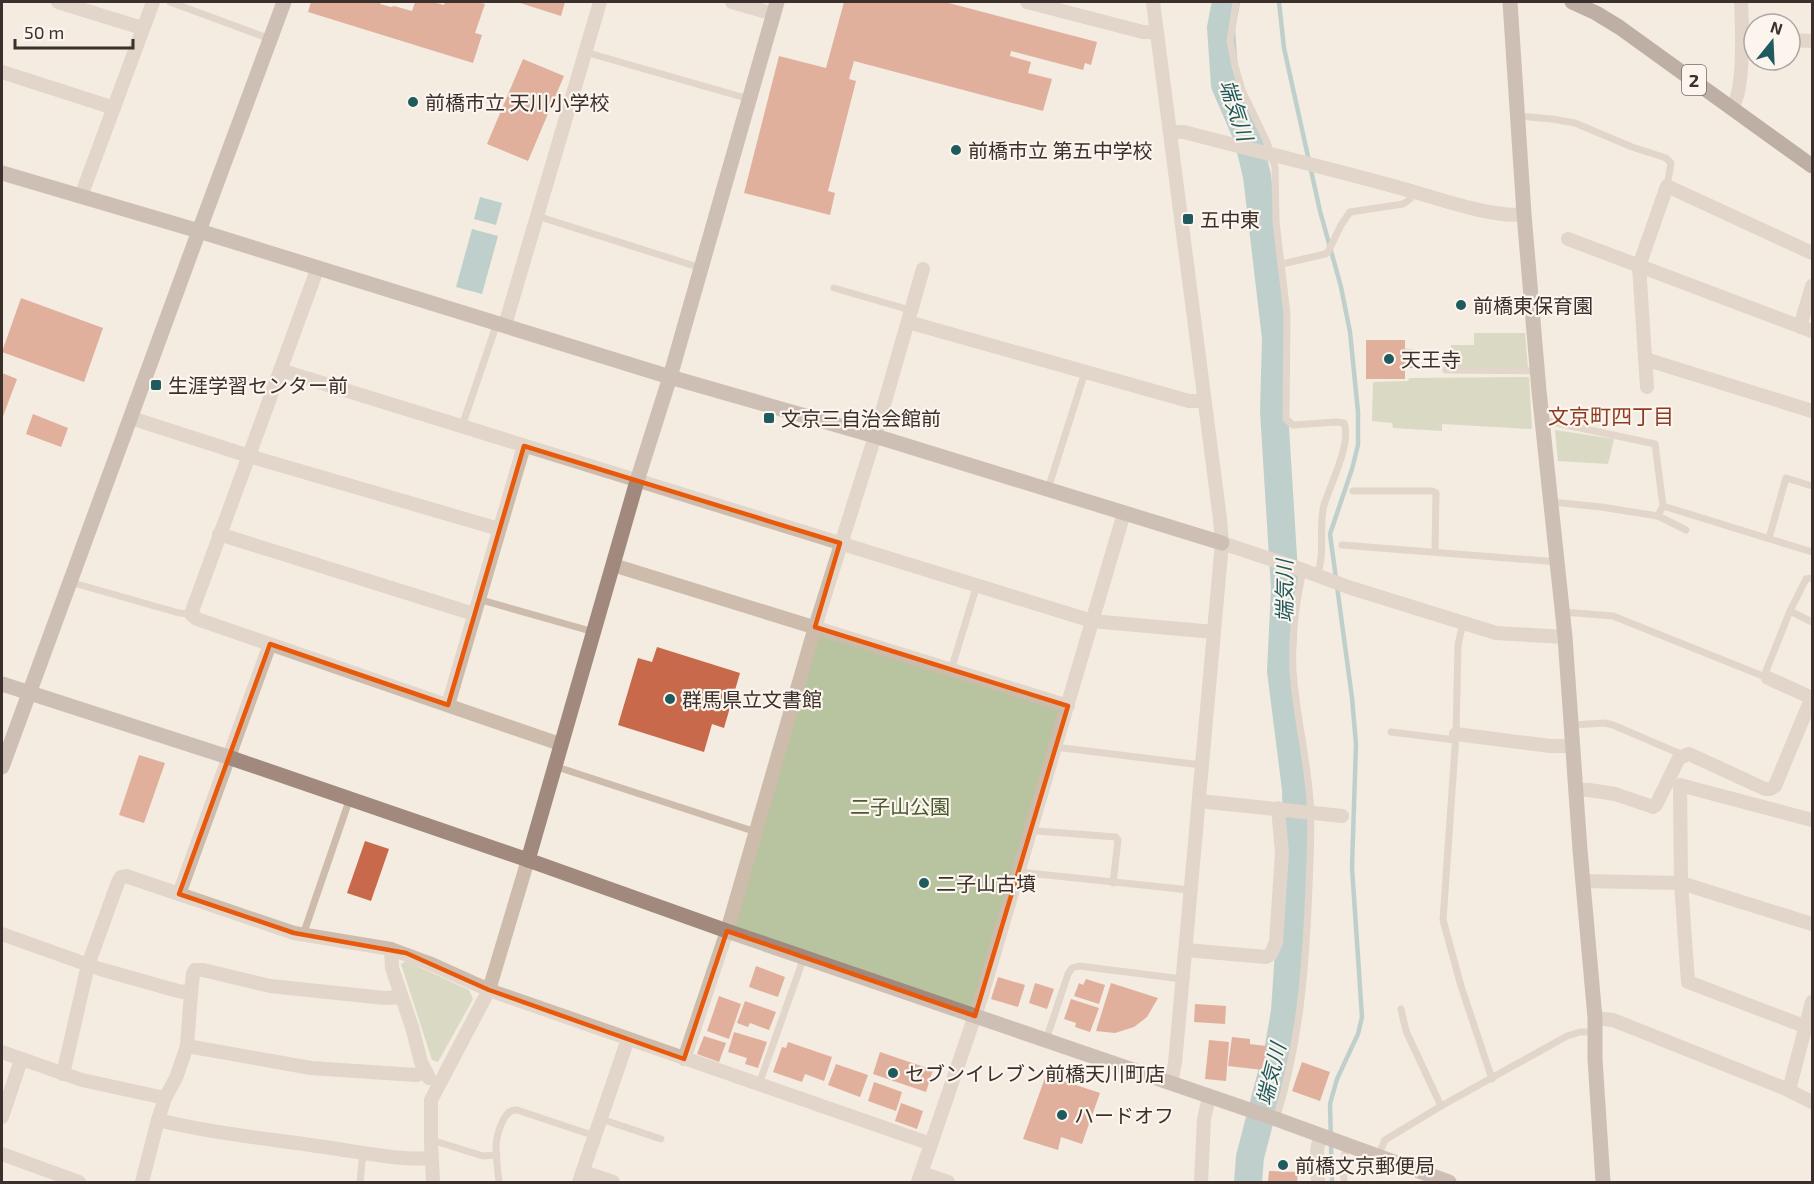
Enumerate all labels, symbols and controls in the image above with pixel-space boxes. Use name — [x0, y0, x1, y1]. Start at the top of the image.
scale bar — [15, 12, 134, 50]
north arrow — [1742, 12, 1802, 72]
text: N — [1768, 16, 1785, 38]
text: 50 m — [24, 21, 64, 43]
road number: 2 — [1682, 65, 1706, 95]
water label: 端気川 — [1215, 76, 1259, 146]
place label: 前橋市立 天川小学校 — [425, 90, 609, 114]
marker: 前橋市立 天川小学校 — [406, 95, 420, 109]
place label: 前橋市立 第五中学校 — [968, 138, 1152, 162]
marker: 前橋市立 第五中学校 — [949, 143, 963, 157]
place label: 五中東 — [1200, 207, 1260, 231]
marker: 五中東 — [1181, 212, 1195, 226]
place label: 前橋東保育園 — [1473, 293, 1593, 317]
marker: 前橋東保育園 — [1454, 298, 1468, 312]
place label: 天王寺 — [1401, 347, 1461, 371]
marker: 天王寺 — [1382, 352, 1396, 366]
place label: 生涯学習センター前 — [168, 373, 348, 397]
marker: 生涯学習センター前 — [149, 378, 163, 392]
district label: 文京町四丁目 — [1548, 403, 1674, 428]
place label: 文京三自治会館前 — [781, 406, 941, 430]
marker: 文京三自治会館前 — [762, 411, 776, 425]
water label: 端気川 — [1271, 558, 1296, 623]
place label: 群馬県立文書館 — [682, 687, 822, 711]
marker: 群馬県立文書館 — [663, 692, 677, 706]
park label: 二子山公園 — [850, 794, 950, 818]
place label: 二子山古墳 — [936, 871, 1036, 895]
marker: 二子山古墳 — [917, 876, 931, 890]
water label: 端気川 — [1250, 1038, 1290, 1108]
place label: セブンイレブン前橋天川町店 — [905, 1061, 1165, 1085]
marker: セブンイレブン前橋天川町店 — [886, 1066, 900, 1080]
place label: ハードオフ — [1074, 1103, 1174, 1127]
marker: ハードオフ — [1055, 1108, 1069, 1122]
place label: 前橋文京郵便局 — [1295, 1153, 1435, 1177]
marker: 前橋文京郵便局 — [1276, 1158, 1290, 1172]

